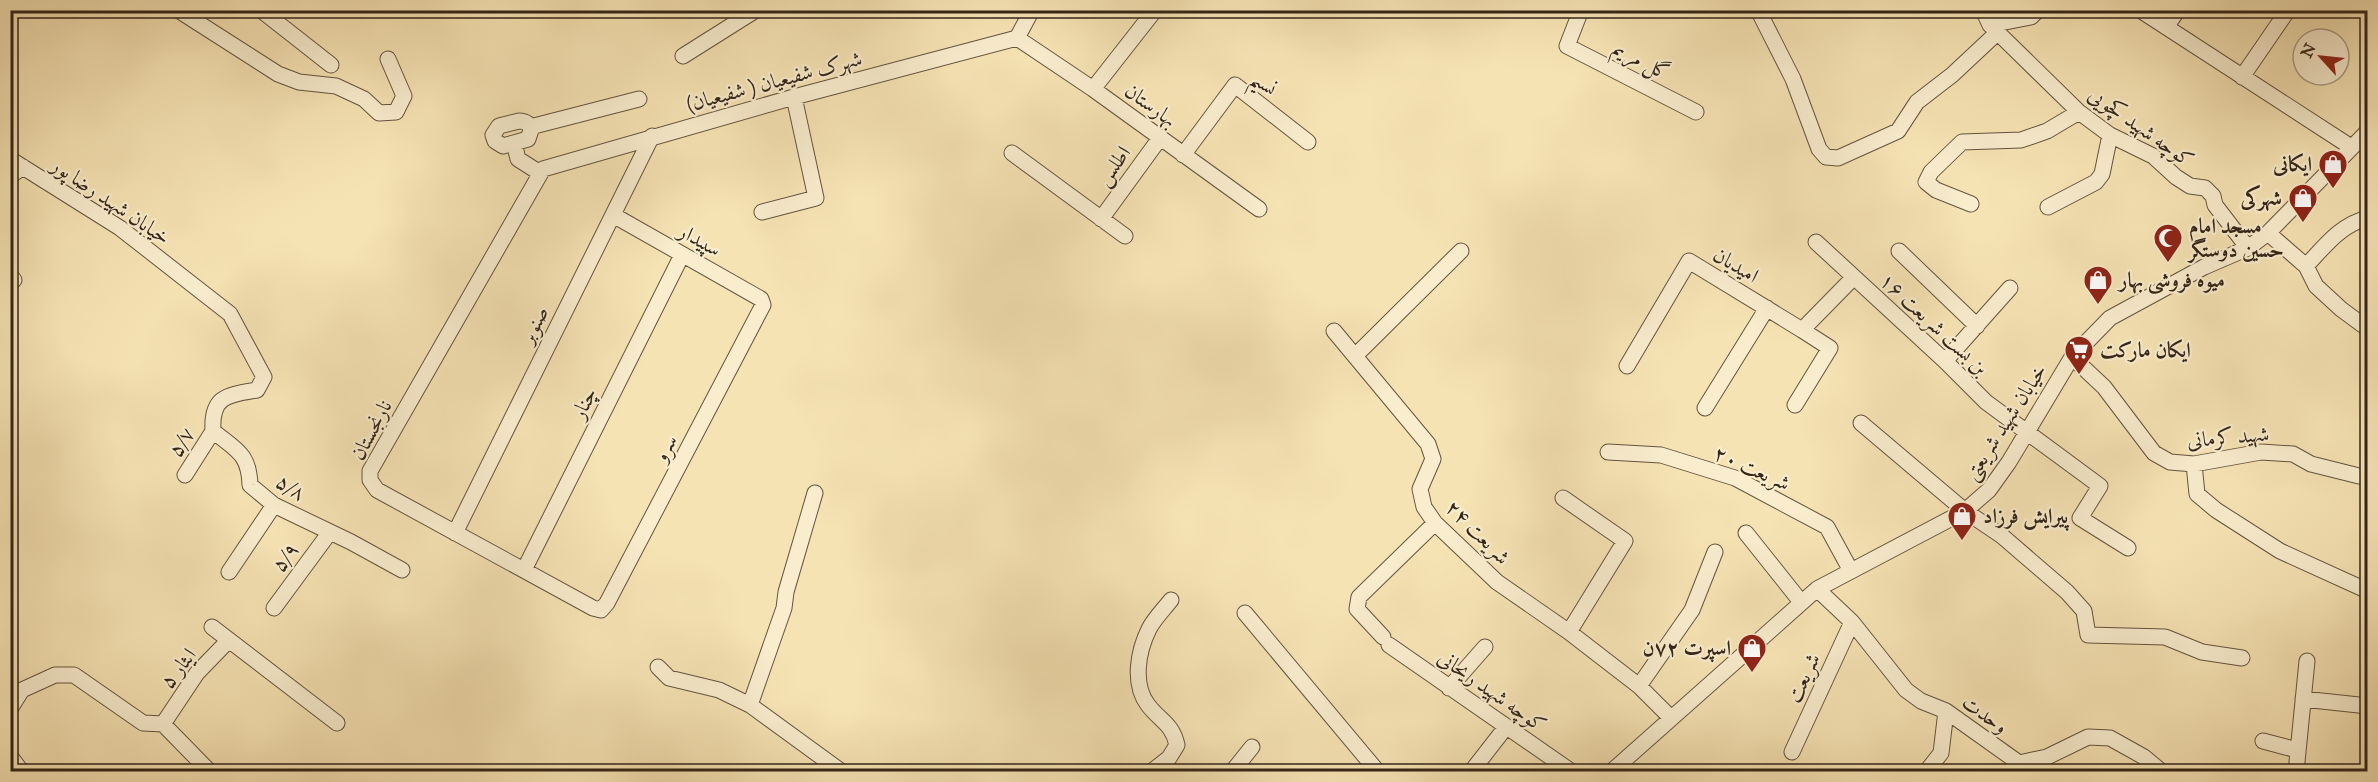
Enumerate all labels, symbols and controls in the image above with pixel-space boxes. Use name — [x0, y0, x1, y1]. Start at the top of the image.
north arrow — [2291, 27, 2351, 87]
street label: گل مریم — [1606, 35, 1674, 90]
text: N — [2297, 40, 2320, 61]
street label: شهرک شفیعیان ( شفیعیان) — [683, 45, 865, 118]
street label: نسیم — [1241, 65, 1282, 108]
street label: بهارستان — [1119, 77, 1182, 133]
street label: کوچه شهید کچویی — [2083, 81, 2199, 174]
street label: اطلس — [1090, 141, 1137, 192]
shop icon: ایکانی — [2317, 148, 2349, 190]
street label: خیابان شهید رضا پور — [44, 151, 175, 252]
place label: ایکانی — [2272, 151, 2312, 177]
shop icon: شهرکی — [2287, 182, 2319, 224]
place label: شهرکی — [2239, 185, 2282, 212]
place label: مسجد امام حسین دوستگر — [2187, 213, 2284, 264]
street label: سپیدار — [671, 217, 726, 264]
mosque icon: مسجد امام حسین دوستگر — [2152, 222, 2184, 264]
street label: امیدیان — [1708, 241, 1764, 289]
shop icon: میوه فروشی بهار — [2082, 264, 2114, 306]
street label: بن بست شریعت ۱۶ — [1874, 267, 1994, 382]
place label: میوه فروشی بهار — [2117, 267, 2225, 295]
street label: صنوبر — [513, 302, 554, 350]
supermarket icon: ایکان مارکت — [2063, 334, 2095, 376]
place label: ایکان مارکت — [2100, 337, 2191, 363]
street label: خیابان شهید شریعتی — [1958, 359, 2054, 486]
street label: چنار — [564, 383, 604, 425]
street label: نارنجستان — [344, 395, 398, 465]
street label: شهید کرمانی — [2186, 420, 2270, 455]
street label: ۵/۷ — [162, 422, 200, 462]
street label: سرو — [646, 430, 684, 468]
street label: شریعت ۲۰ — [1709, 440, 1794, 497]
street label: ۵/۸ — [271, 468, 311, 506]
street label: شریعت ۲۴ — [1440, 494, 1516, 570]
shop icon: پیرایش فرزاد — [1946, 500, 1978, 542]
place label: پیرایش فرزاد — [1983, 503, 2070, 531]
street label: ۵/۹ — [266, 537, 304, 577]
shop icon: اسپرت ۷۲ن — [1736, 632, 1768, 674]
place label: اسپرت ۷۲ن — [1642, 635, 1731, 663]
street label: ایثار ۵ — [154, 643, 202, 693]
street label: کوچه شهید ریحانی — [1432, 644, 1551, 739]
street label: شریعت — [1780, 649, 1827, 707]
street label: وحدت — [1957, 689, 2013, 739]

